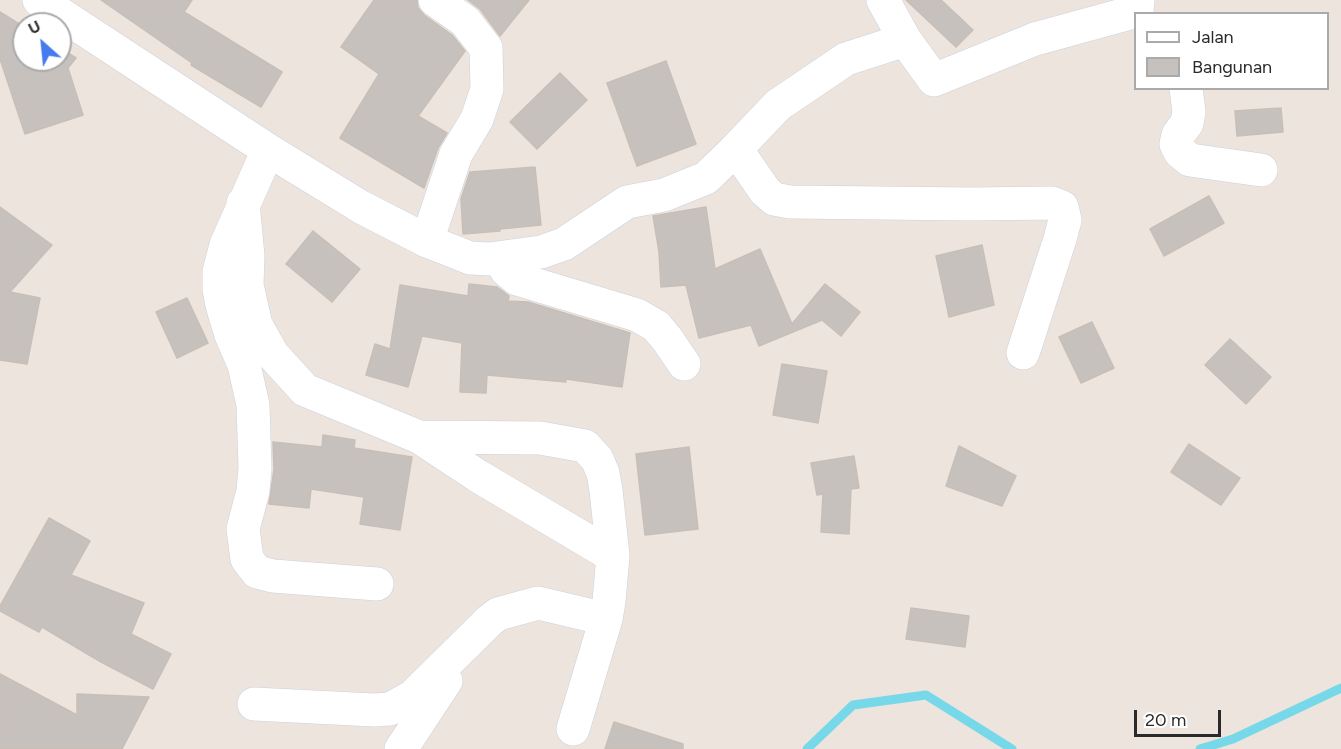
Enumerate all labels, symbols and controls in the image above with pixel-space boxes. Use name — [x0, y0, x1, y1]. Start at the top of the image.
north arrow — [12, 12, 72, 72]
legend — [1134, 12, 1329, 90]
text: U — [25, 16, 44, 38]
text: Jalan — [1192, 26, 1234, 48]
text: Bangunan — [1192, 56, 1272, 78]
scale bar — [1137, 698, 1224, 736]
text: 20 m — [1145, 709, 1186, 731]

